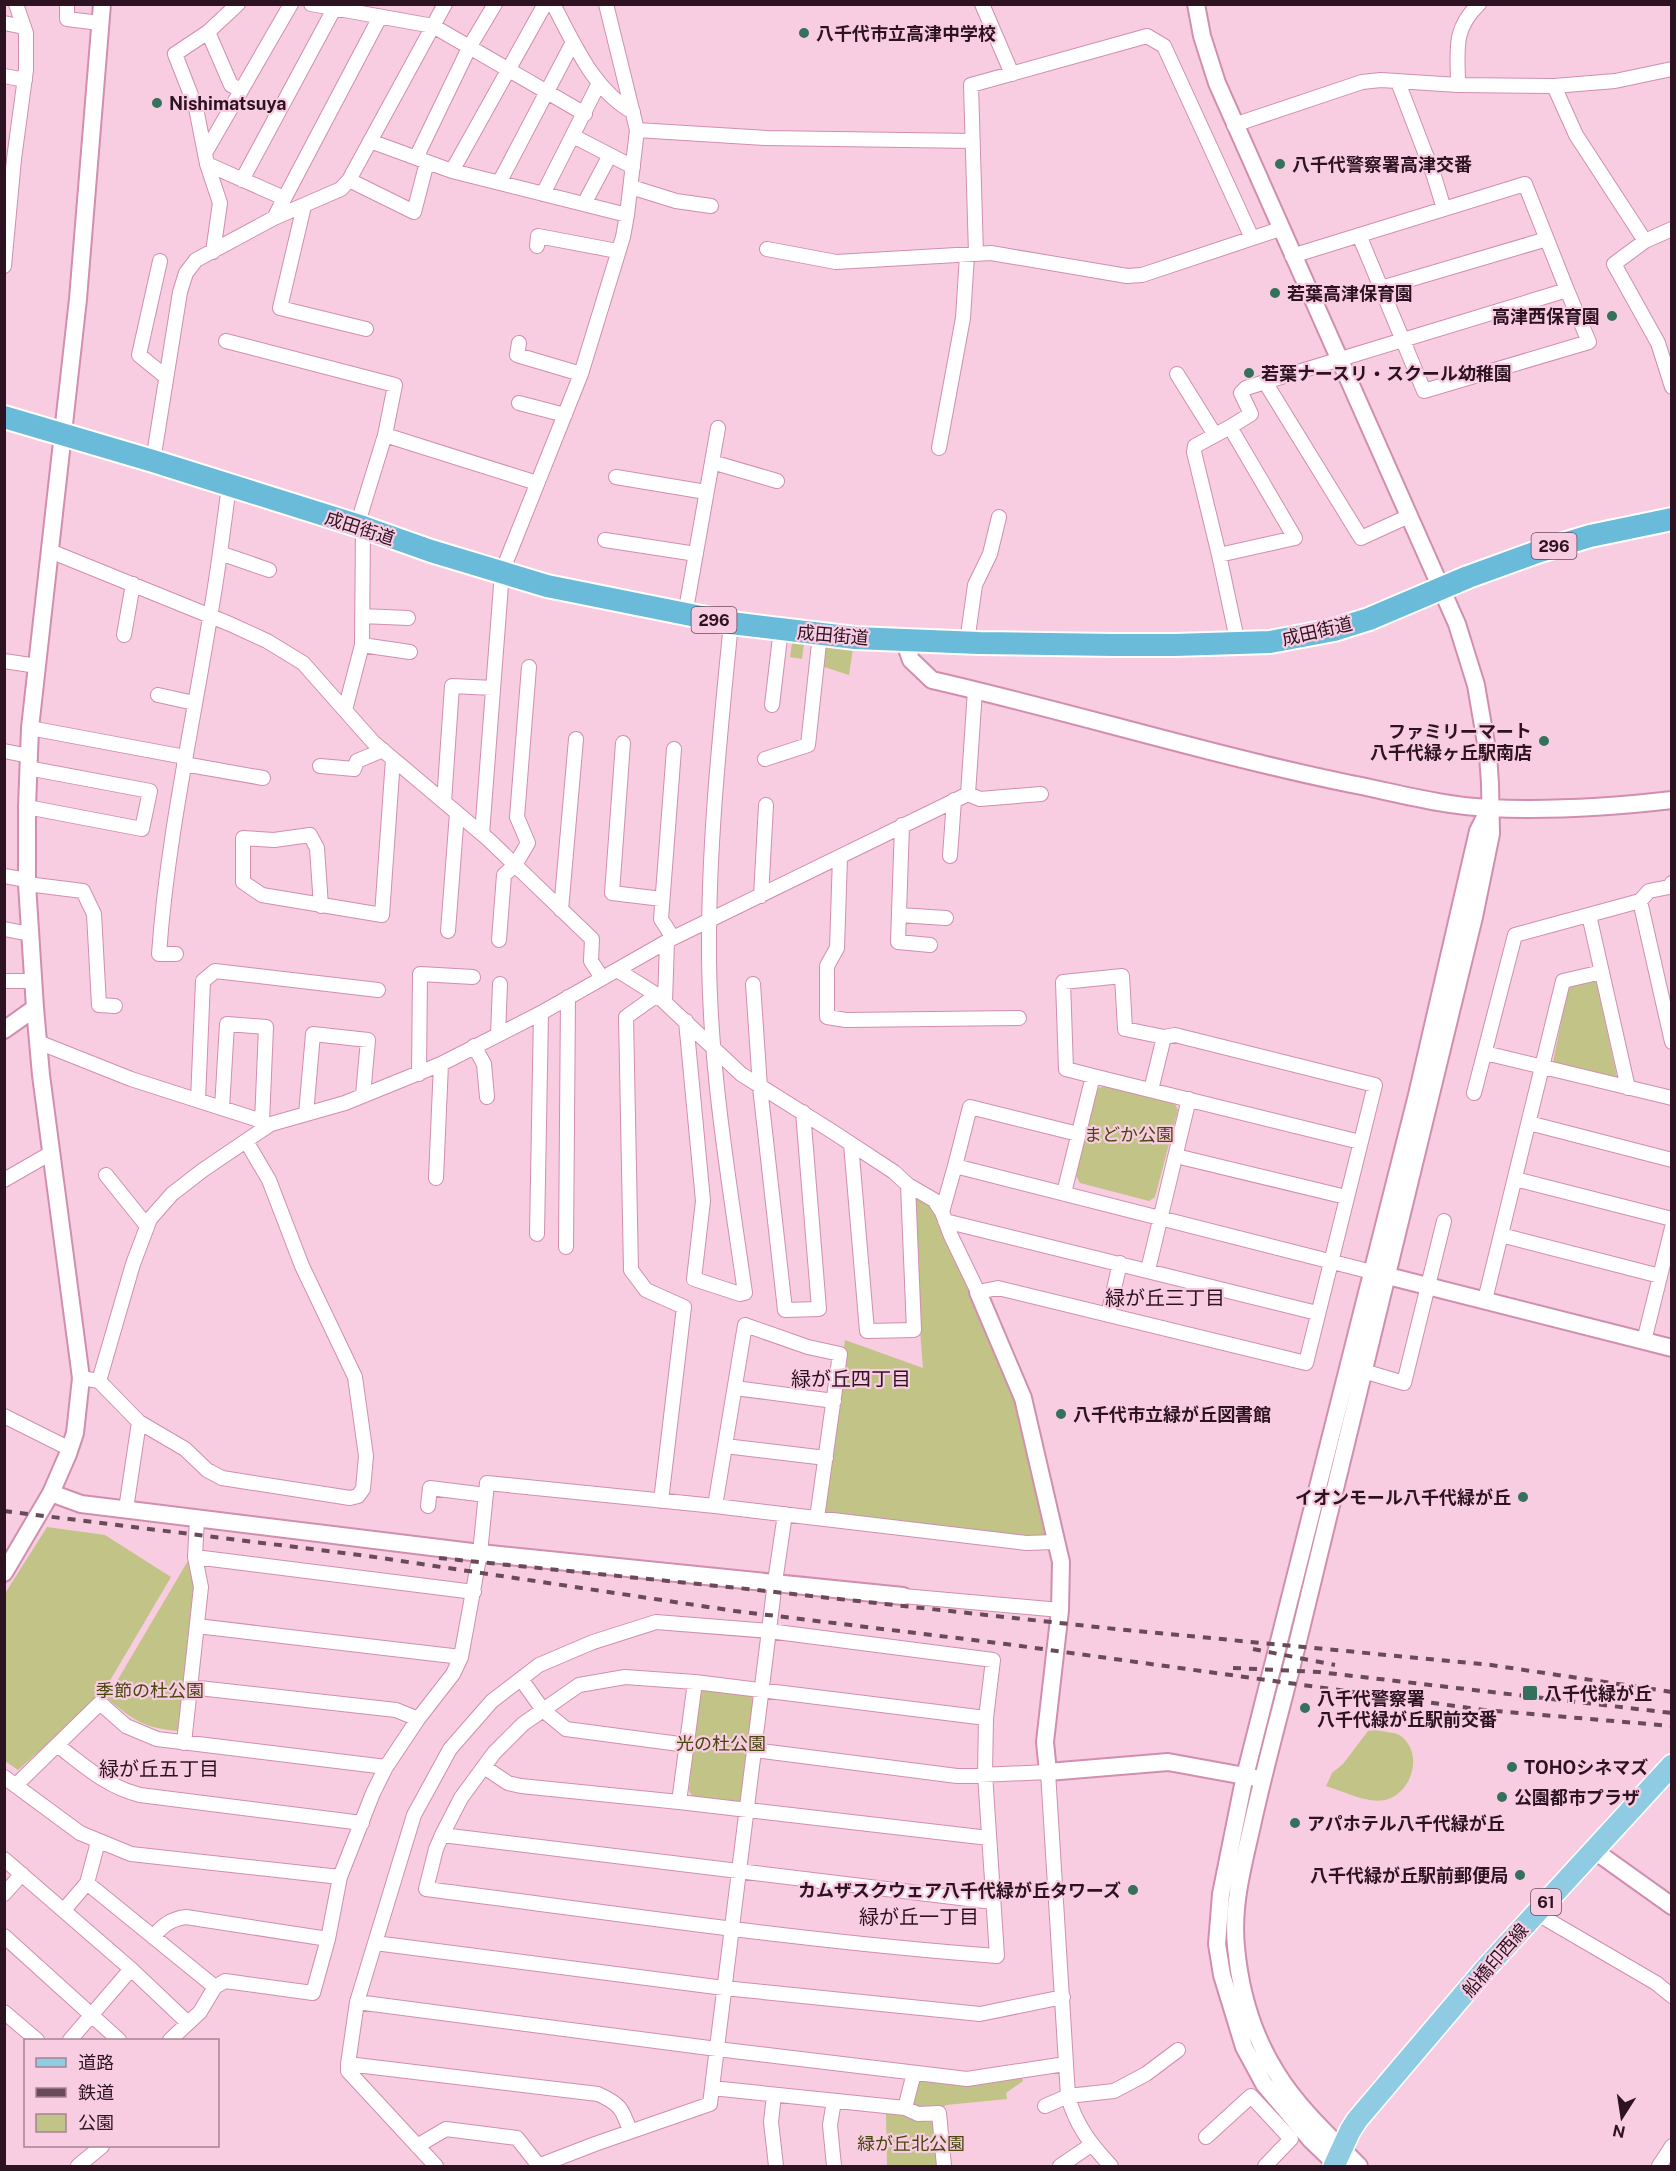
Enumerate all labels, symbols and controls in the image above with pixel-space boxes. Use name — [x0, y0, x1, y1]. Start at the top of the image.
place label: 八千代市立高津中学校 — [816, 23, 996, 44]
marker: 八千代市立高津中学校 — [797, 26, 811, 40]
place label: Nishimatsuya — [169, 93, 286, 114]
marker: Nishimatsuya — [150, 96, 164, 110]
place label: 八千代警察署高津交番 — [1292, 154, 1472, 175]
marker: 八千代警察署高津交番 — [1273, 157, 1287, 171]
place label: 若葉高津保育園 — [1287, 283, 1413, 304]
marker: 若葉高津保育園 — [1268, 286, 1282, 300]
place label: 高津西保育園 — [1492, 306, 1600, 327]
marker: 高津西保育園 — [1605, 309, 1619, 323]
place label: 若葉ナースリ・スクール幼稚園 — [1261, 363, 1512, 384]
marker: 若葉ナースリ・スクール幼稚園 — [1242, 366, 1256, 380]
street label: 成田街道 — [323, 507, 397, 549]
road number: 296 — [1532, 533, 1576, 559]
road number: 296 — [692, 607, 736, 633]
street label: 成田街道 — [1280, 613, 1354, 649]
street label: 成田街道 — [796, 621, 870, 649]
place label: ファミリーマート 八千代緑ヶ丘駅南店 — [1370, 721, 1532, 763]
marker: ファミリーマート 八千代緑ヶ丘駅南店 — [1537, 734, 1551, 748]
park label: まどか公園 — [1084, 1124, 1174, 1145]
district label: 緑が丘三丁目 — [1105, 1286, 1225, 1310]
district label: 緑が丘四丁目 — [791, 1367, 911, 1391]
place label: 八千代市立緑が丘図書館 — [1073, 1404, 1271, 1425]
marker: 八千代市立緑が丘図書館 — [1054, 1407, 1068, 1421]
place label: イオンモール八千代緑が丘 — [1295, 1487, 1511, 1508]
marker: イオンモール八千代緑が丘 — [1516, 1490, 1530, 1504]
park label: 季節の杜公園 — [96, 1680, 204, 1701]
place label: 八千代緑が丘 — [1544, 1683, 1652, 1704]
marker: 八千代緑が丘 — [1521, 1684, 1539, 1702]
place label: 八千代警察署 八千代緑が丘駅前交番 — [1317, 1688, 1497, 1730]
marker: 八千代警察署 八千代緑が丘駅前交番 — [1298, 1701, 1312, 1715]
park label: 光の杜公園 — [676, 1733, 766, 1754]
district label: 緑が丘五丁目 — [99, 1757, 219, 1781]
place label: TOHOシネマズ — [1524, 1757, 1648, 1778]
marker: TOHOシネマズ — [1505, 1760, 1519, 1774]
place label: 公園都市プラザ — [1514, 1787, 1640, 1808]
marker: 公園都市プラザ — [1495, 1790, 1509, 1804]
place label: アパホテル八千代緑が丘 — [1307, 1813, 1505, 1834]
marker: アパホテル八千代緑が丘 — [1288, 1816, 1302, 1830]
place label: 八千代緑が丘駅前郵便局 — [1310, 1865, 1508, 1886]
marker: 八千代緑が丘駅前郵便局 — [1513, 1868, 1527, 1882]
place label: カムザスクウェア八千代緑が丘タワーズ — [798, 1880, 1121, 1901]
marker: カムザスクウェア八千代緑が丘タワーズ — [1126, 1883, 1140, 1897]
road number: 61 — [1531, 1889, 1561, 1915]
district label: 緑が丘一丁目 — [859, 1905, 979, 1929]
street label: 船橋印西線 — [1458, 1919, 1532, 2001]
legend — [24, 2039, 219, 2147]
text: 道路 — [78, 2052, 114, 2073]
text: 鉄道 — [78, 2082, 114, 2103]
north arrow — [1592, 2087, 1652, 2147]
text: 公園 — [78, 2112, 114, 2133]
text: N — [1611, 2121, 1627, 2142]
park label: 緑が丘北公園 — [857, 2133, 965, 2154]

